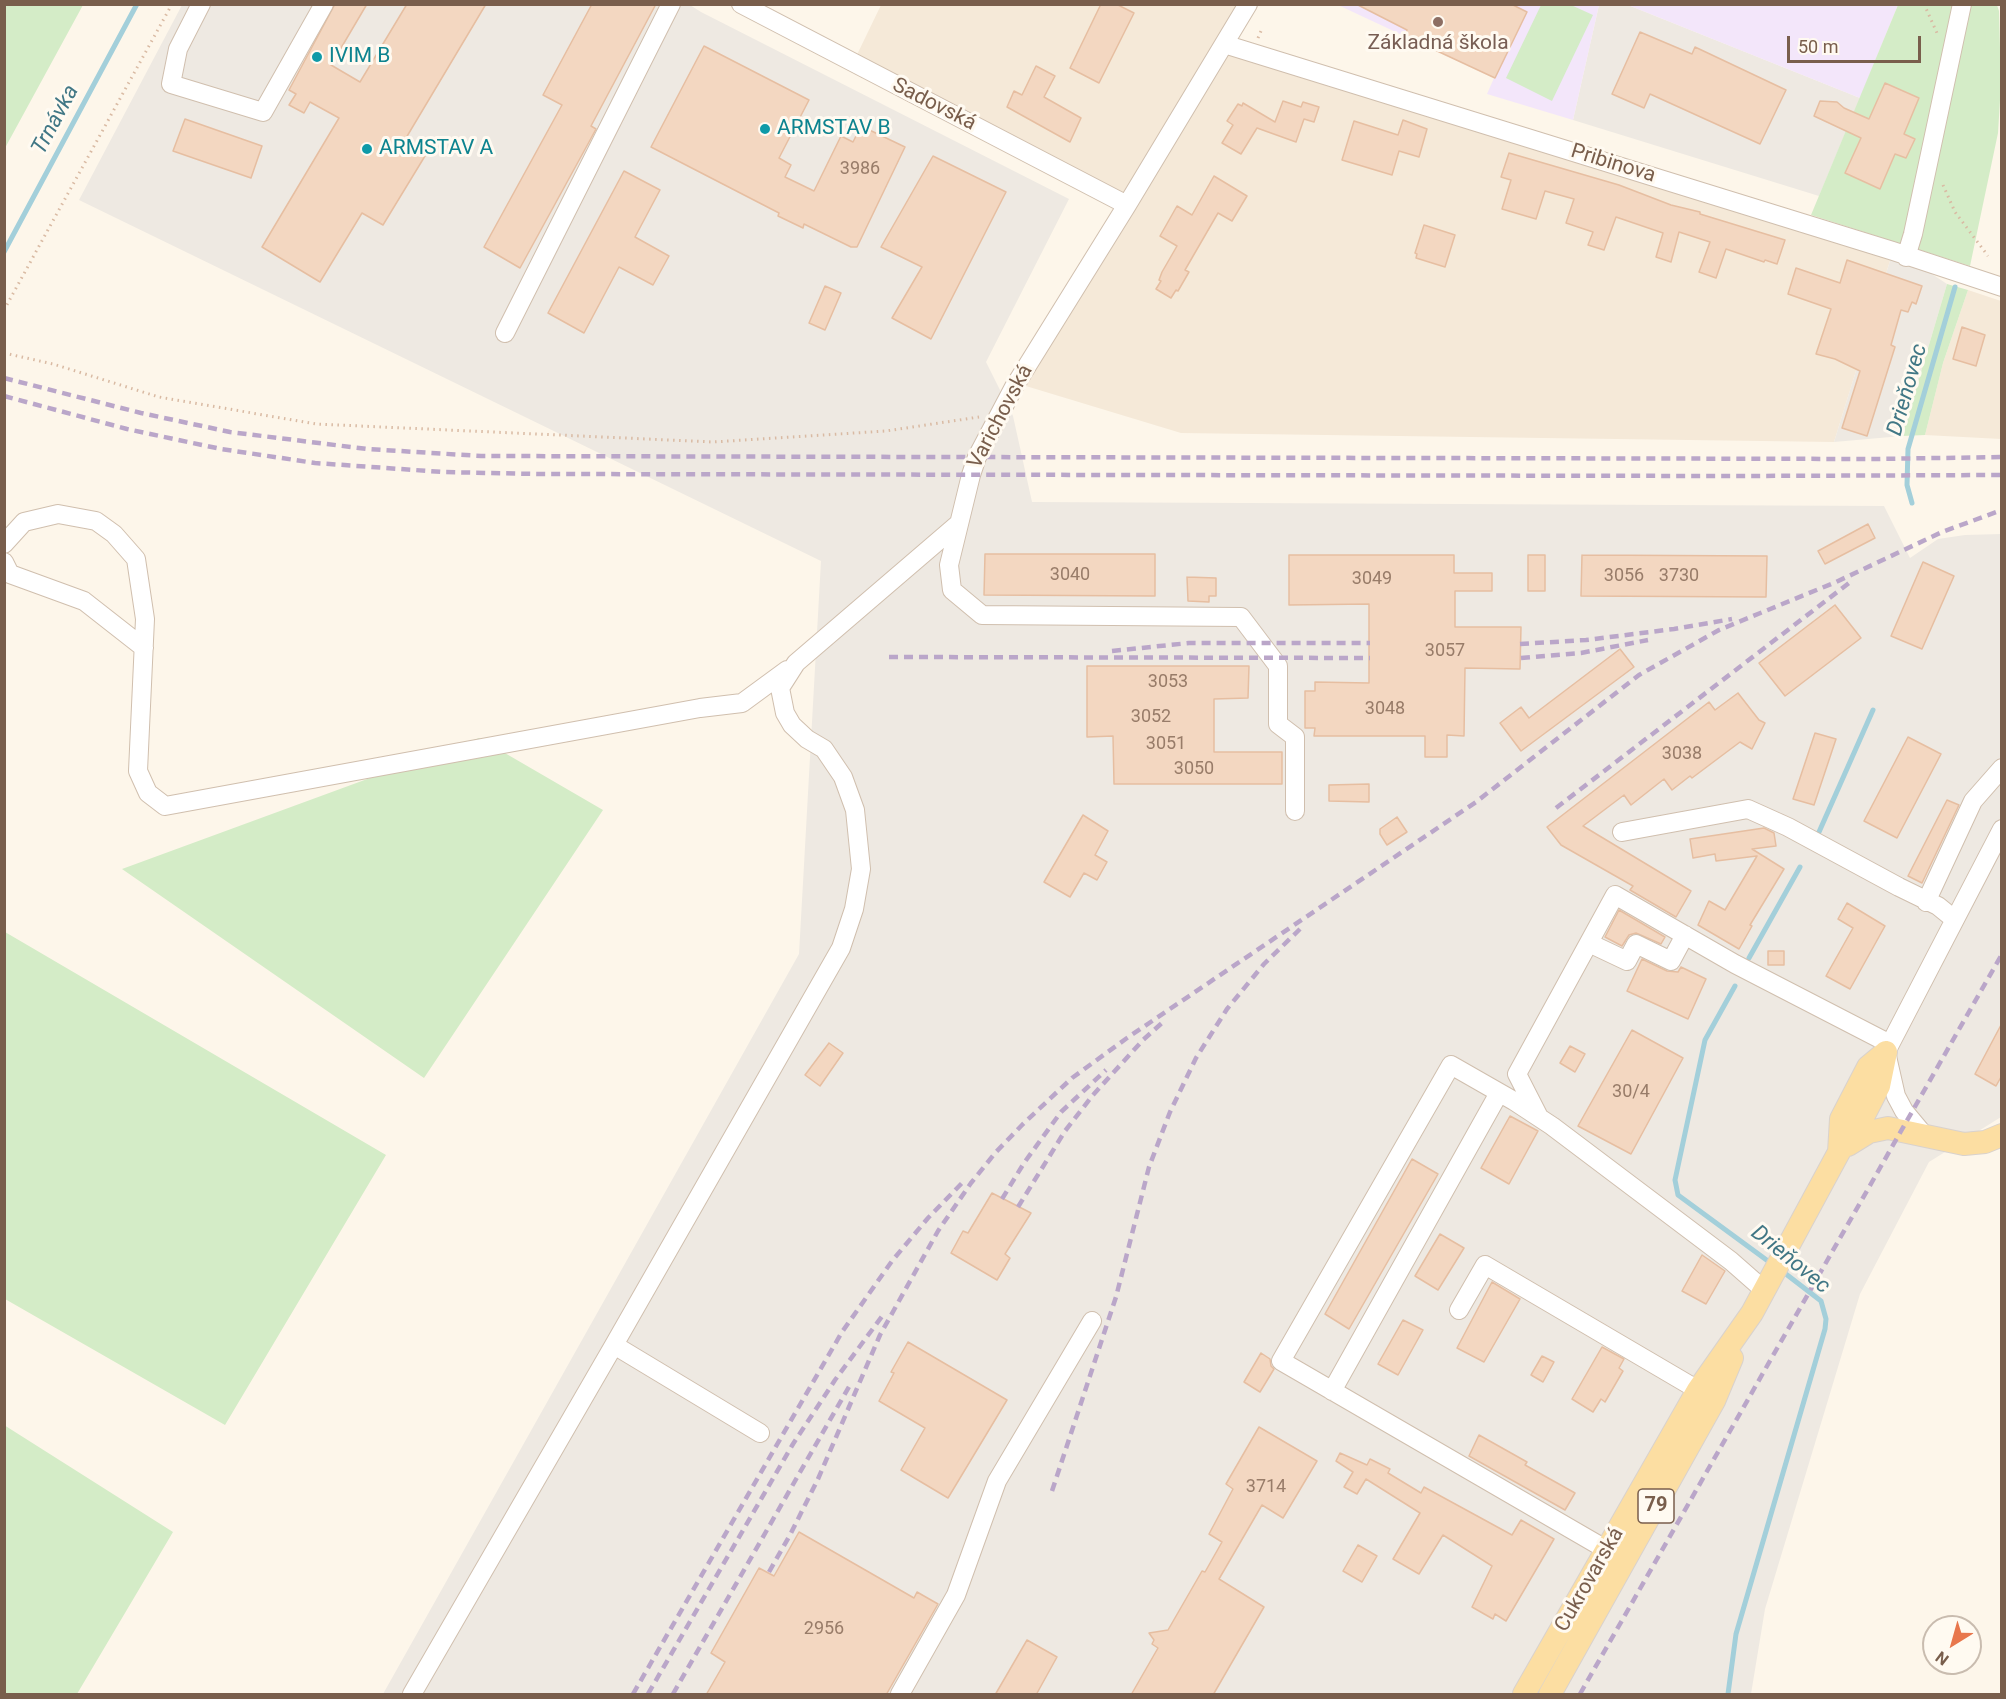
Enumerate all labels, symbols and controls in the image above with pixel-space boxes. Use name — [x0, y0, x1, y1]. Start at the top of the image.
marker: Základná škola — [1431, 15, 1445, 29]
scale bar — [1790, 24, 1924, 62]
place label: Základná škola — [1367, 31, 1509, 57]
text: 50 m — [1798, 36, 1838, 57]
place label: IVIM B — [329, 44, 390, 70]
marker: IVIM B — [310, 50, 324, 64]
street label: Sadovská — [888, 73, 980, 137]
water label: Trnávka — [27, 81, 85, 159]
place label: ARMSTAV B — [777, 116, 891, 142]
marker: ARMSTAV B — [758, 122, 772, 136]
place label: ARMSTAV A — [379, 136, 493, 162]
street label: Pribinova — [1568, 139, 1658, 189]
marker: ARMSTAV A — [360, 142, 374, 156]
house number: 3986 — [840, 158, 880, 180]
water label: Drieňovec — [1882, 341, 1934, 439]
street label: Varichovská — [963, 361, 1039, 473]
house number: 3040 — [1050, 564, 1090, 586]
house number: 3056 — [1604, 565, 1644, 587]
house number: 3730 — [1659, 565, 1699, 587]
house number: 3049 — [1352, 568, 1392, 590]
house number: 3057 — [1425, 640, 1465, 662]
house number: 3053 — [1148, 671, 1188, 693]
house number: 3048 — [1365, 698, 1405, 720]
house number: 3052 — [1131, 706, 1171, 728]
house number: 3051 — [1146, 733, 1186, 755]
house number: 3038 — [1662, 743, 1702, 765]
house number: 3050 — [1174, 758, 1214, 780]
house number: 30/4 — [1612, 1081, 1650, 1103]
water label: Drieňovec — [1745, 1220, 1835, 1300]
house number: 3714 — [1246, 1476, 1286, 1498]
road number: 79 — [1638, 1489, 1674, 1523]
street label: Cukrovarská — [1550, 1523, 1630, 1637]
north arrow — [1922, 1615, 1982, 1675]
house number: 2956 — [804, 1618, 844, 1640]
text: N — [1932, 1647, 1952, 1669]

